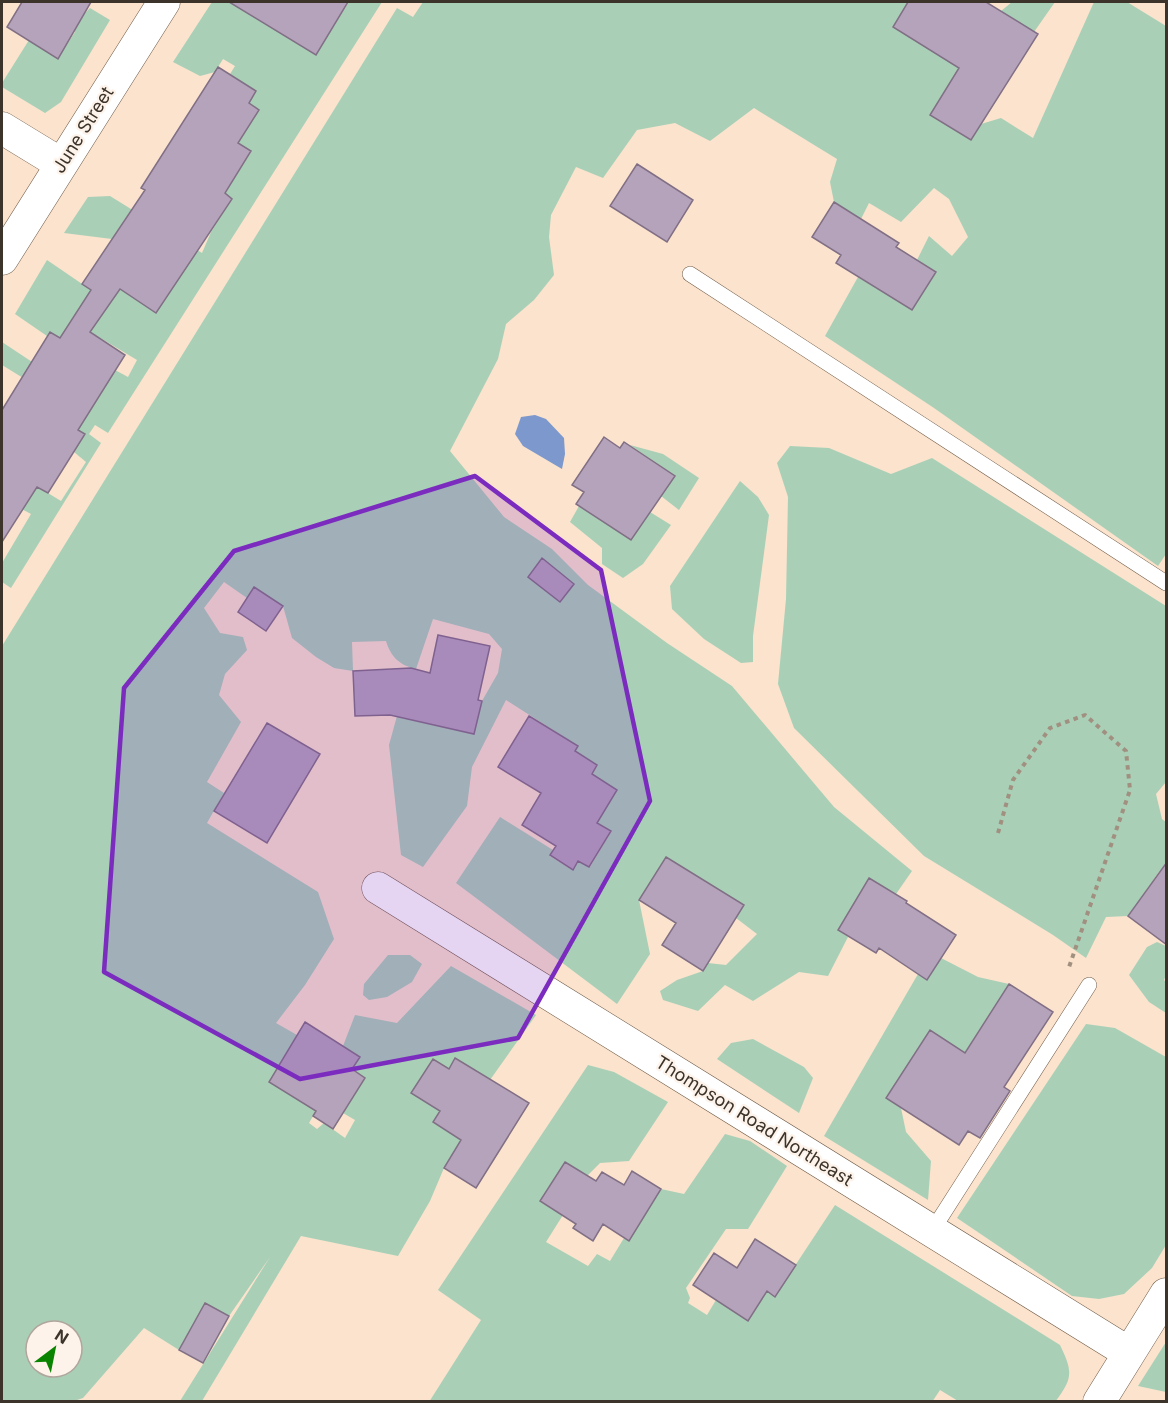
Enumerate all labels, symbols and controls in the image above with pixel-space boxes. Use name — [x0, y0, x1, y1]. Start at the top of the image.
street label: June Street — [48, 83, 117, 177]
street label: Thompson Road Northeast — [652, 1051, 857, 1190]
north arrow — [24, 1319, 84, 1379]
text: N — [51, 1325, 72, 1348]

